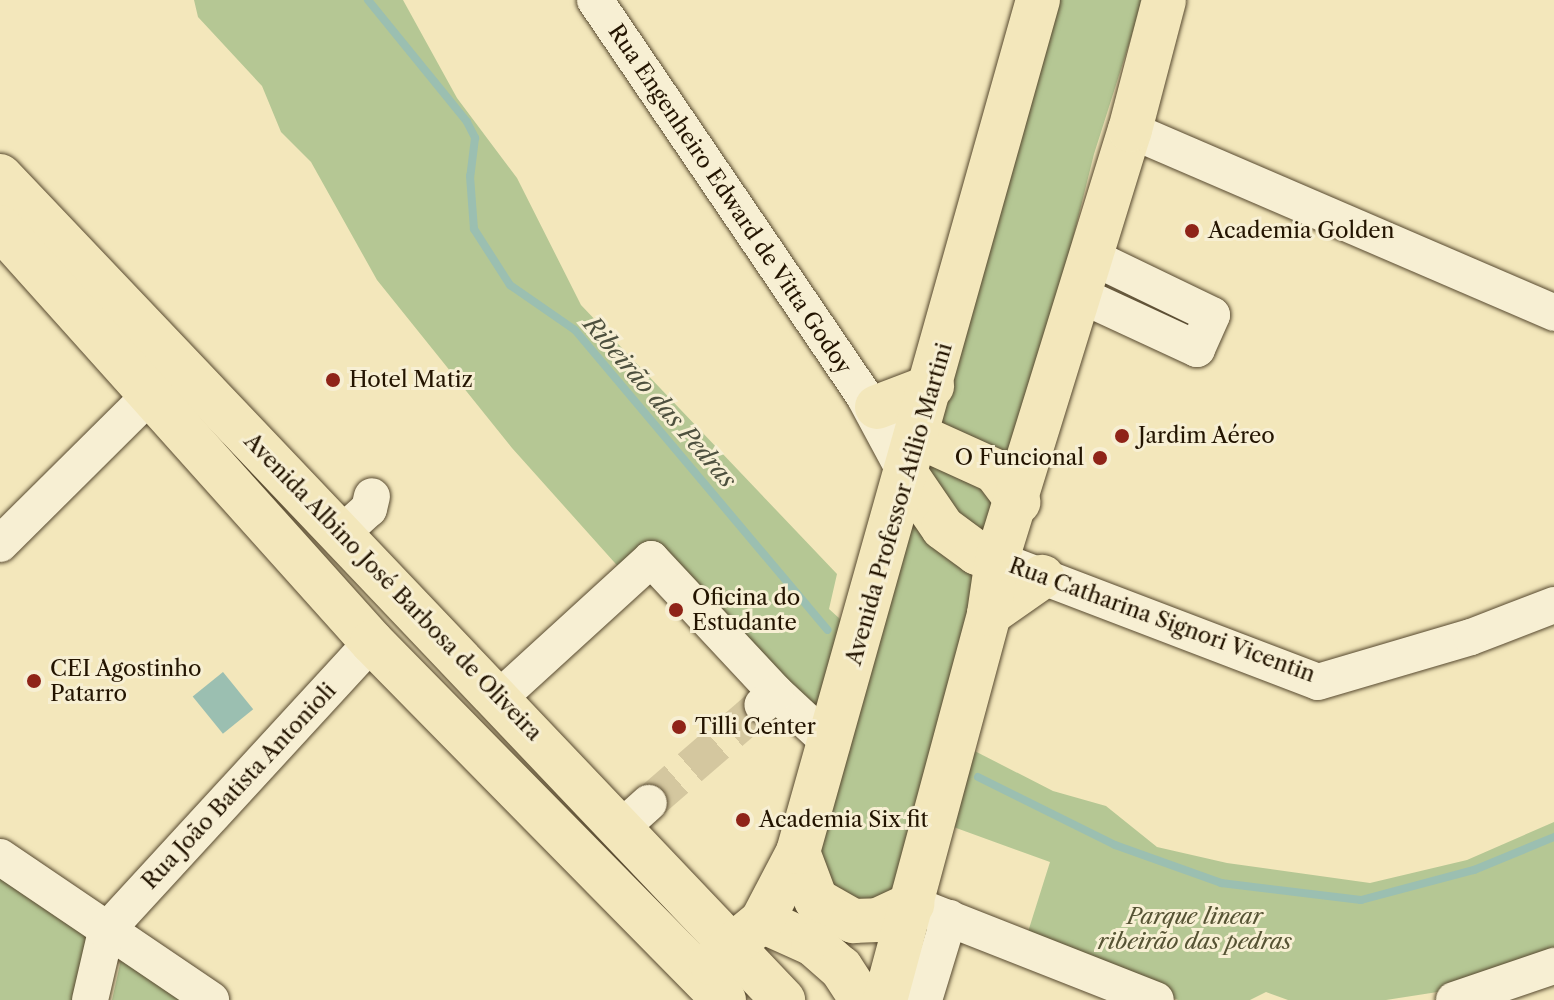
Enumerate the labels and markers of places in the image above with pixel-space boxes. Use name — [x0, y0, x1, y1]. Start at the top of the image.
place label: Academia Golden — [1208, 218, 1395, 244]
marker: Academia Golden — [1183, 222, 1201, 240]
place label: Hotel Matiz — [349, 367, 473, 393]
marker: Hotel Matiz — [324, 371, 342, 389]
place label: Jardim Aéreo — [1138, 423, 1276, 449]
marker: Jardim Aéreo — [1113, 427, 1131, 445]
place label: O Funcional — [955, 445, 1084, 471]
marker: O Funcional — [1091, 449, 1109, 467]
place label: Oficina do Estudante — [692, 584, 801, 636]
marker: Oficina do Estudante — [667, 601, 685, 619]
place label: CEI Agostinho Patarro — [50, 655, 202, 706]
marker: CEI Agostinho Patarro — [25, 672, 43, 690]
place label: Tilli Center — [695, 714, 816, 740]
marker: Tilli Center — [670, 718, 688, 736]
place label: Academia Six fit — [759, 807, 929, 833]
marker: Academia Six fit — [734, 811, 752, 829]

